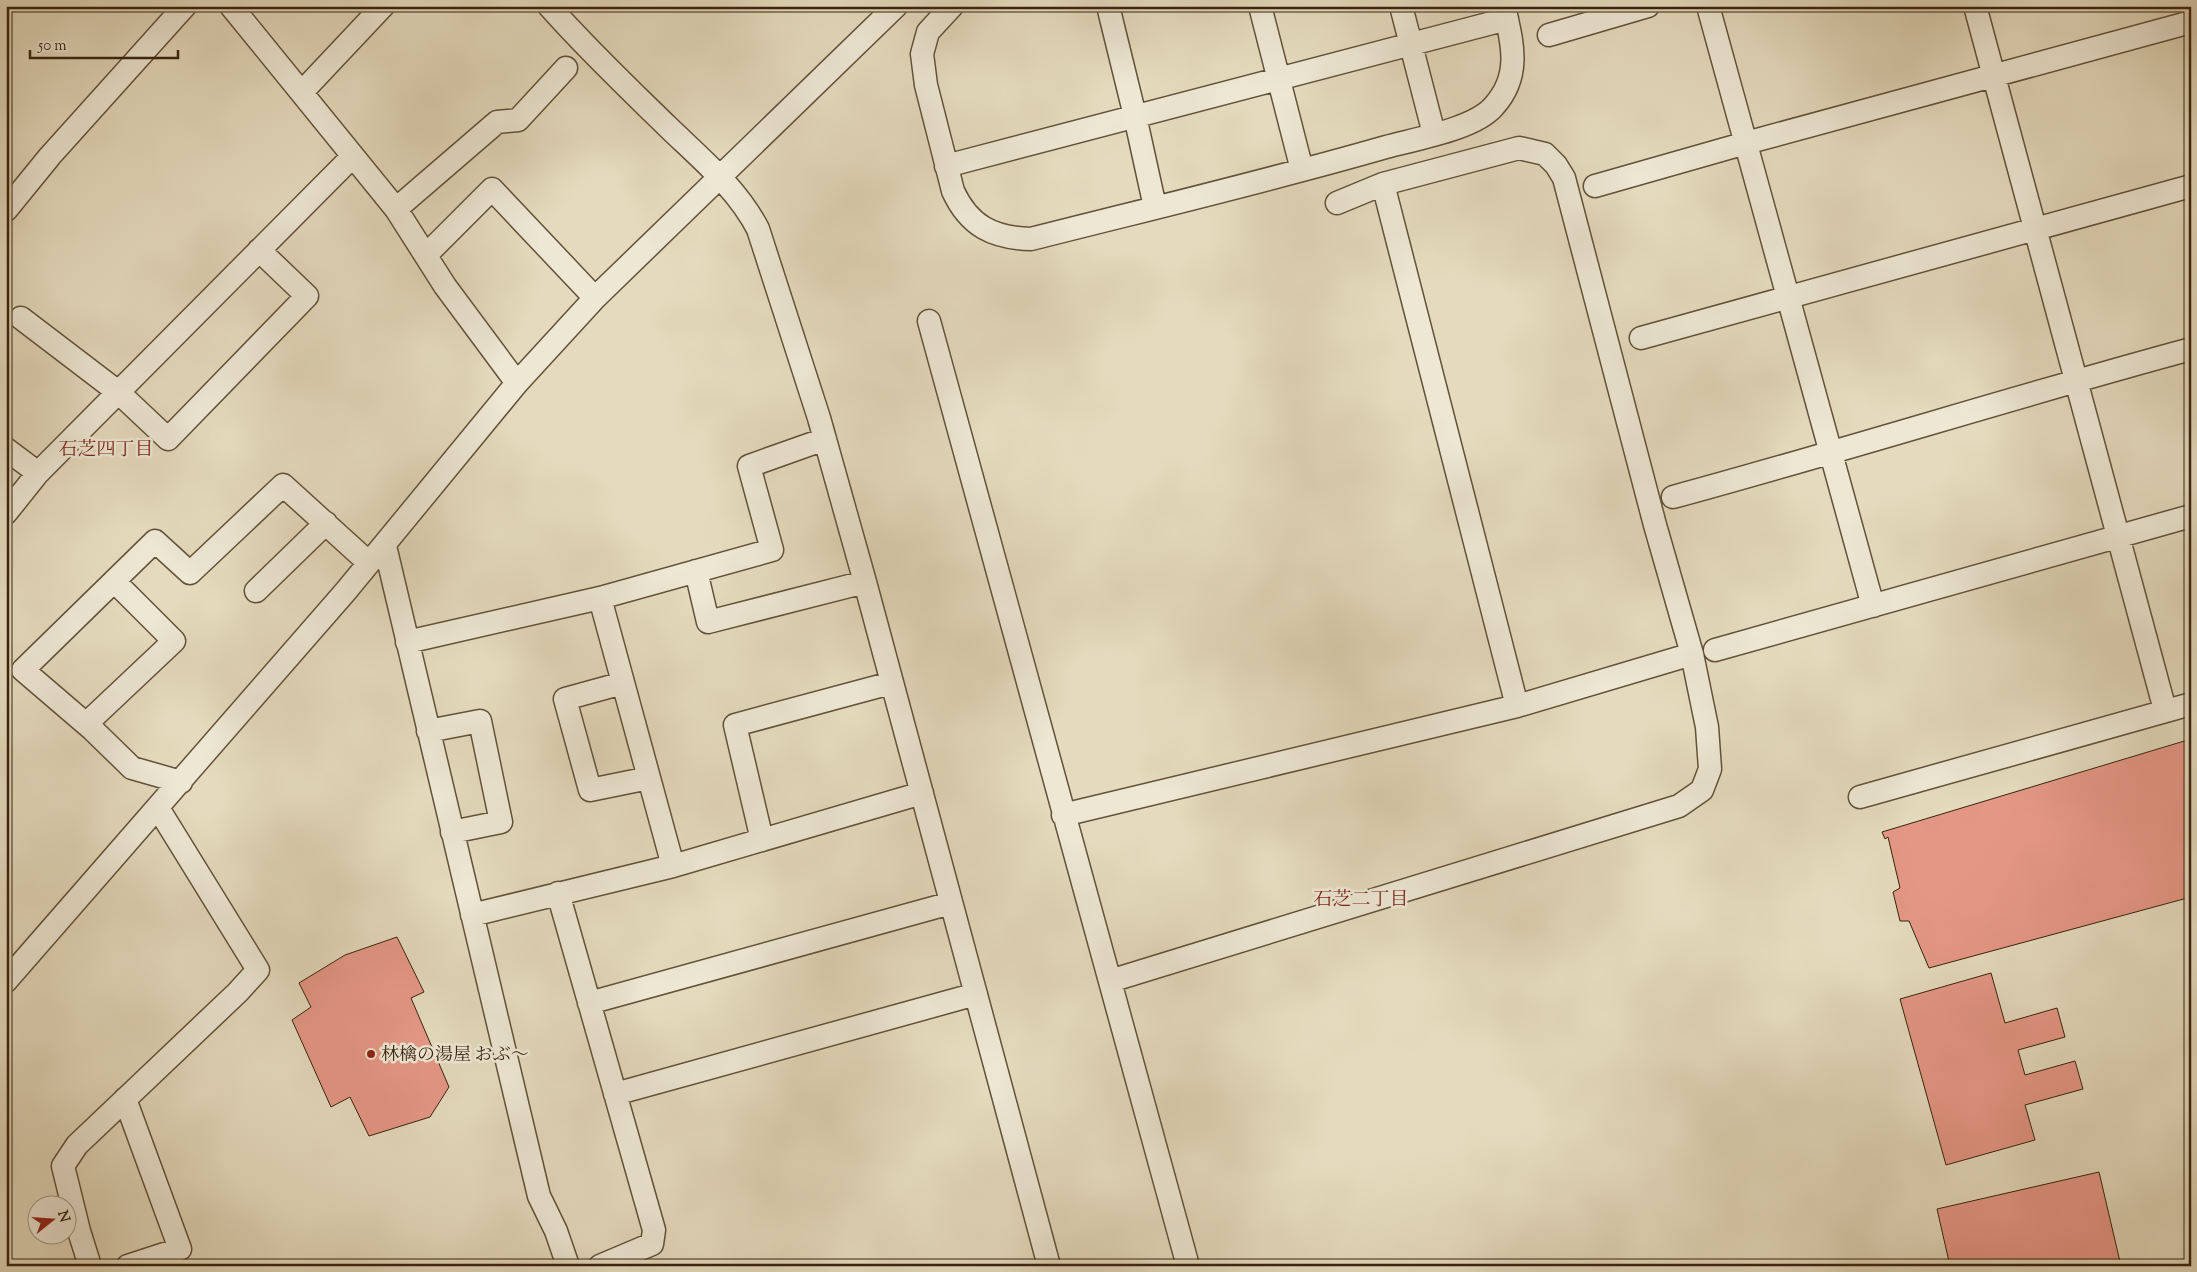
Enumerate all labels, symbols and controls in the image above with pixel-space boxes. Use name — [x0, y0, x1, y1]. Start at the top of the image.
scale bar — [30, 28, 178, 60]
text: 50 m — [37, 36, 67, 57]
district label: 石芝四丁目 — [58, 437, 154, 464]
district label: 石芝二丁目 — [1313, 887, 1409, 914]
place label: 林檎の湯屋 おぶ～ — [381, 1043, 529, 1069]
marker: 林檎の湯屋 おぶ～ — [365, 1048, 377, 1060]
north arrow — [28, 1194, 78, 1244]
text: N — [51, 1209, 74, 1225]

